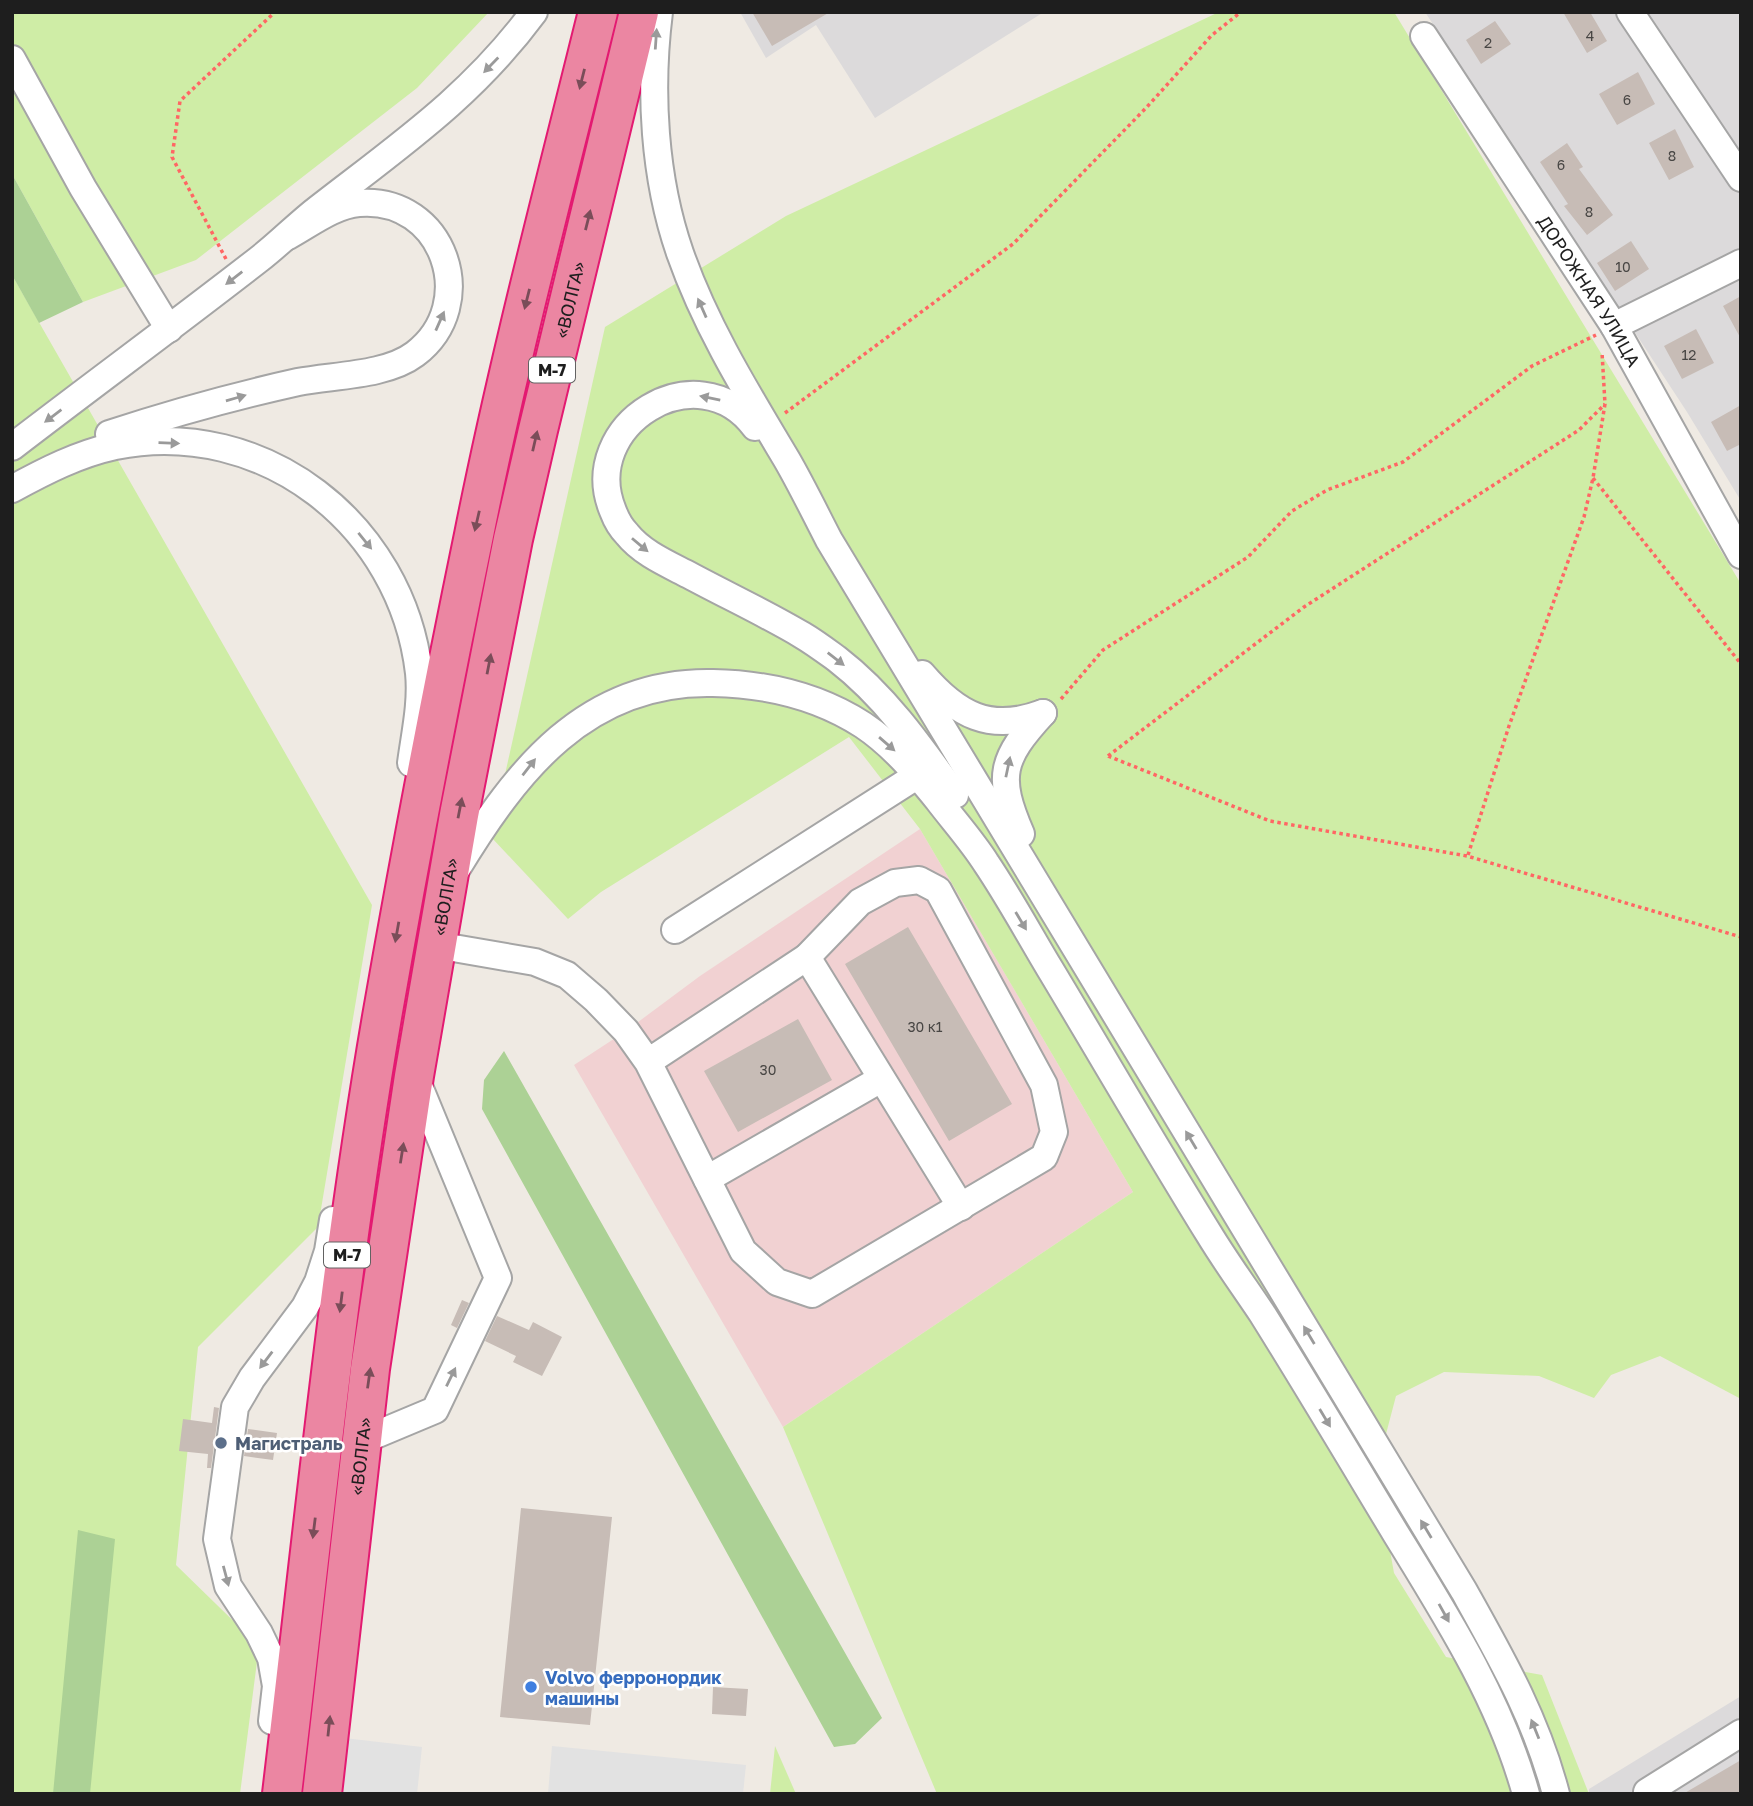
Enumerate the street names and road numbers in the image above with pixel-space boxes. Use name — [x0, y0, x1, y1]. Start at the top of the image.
street label: ДОРОЖНАЯ УЛИЦА — [1533, 211, 1645, 370]
street label: «ВОЛГА» — [550, 259, 589, 340]
road number: М-7 — [529, 358, 575, 382]
street label: «ВОЛГА» — [427, 856, 462, 937]
road number: М-7 — [324, 1242, 370, 1268]
street label: «ВОЛГА» — [345, 1416, 375, 1496]

